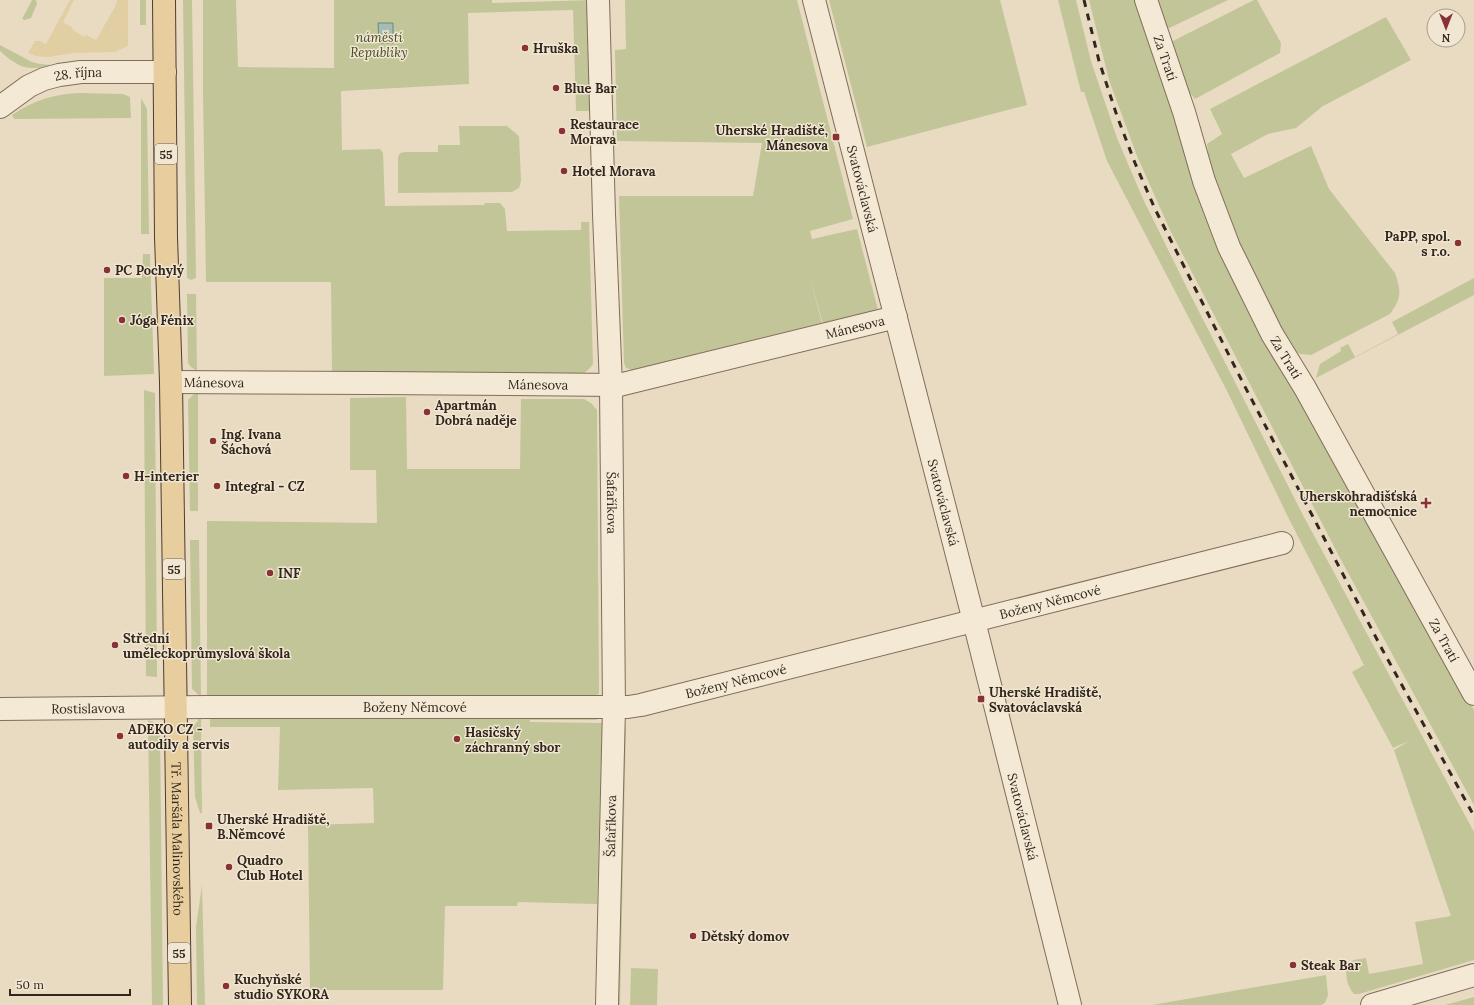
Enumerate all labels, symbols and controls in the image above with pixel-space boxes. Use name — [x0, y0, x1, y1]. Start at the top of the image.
north arrow — [1426, 8, 1466, 48]
park label: náměstí Republiky — [350, 29, 408, 61]
text: N — [1441, 31, 1450, 45]
street label: Za Tratí — [1150, 33, 1181, 83]
place label: Hruška — [533, 40, 579, 57]
marker: Hruška — [520, 43, 530, 53]
street label: 28. října — [52, 64, 102, 85]
place label: Blue Bar — [564, 80, 617, 97]
marker: Blue Bar — [551, 83, 561, 93]
place label: Restaurace Morava — [570, 116, 639, 148]
place label: Uherské Hradiště, Mánesova — [715, 122, 828, 154]
marker: Restaurace Morava — [557, 126, 567, 136]
marker: Uherské Hradiště, Mánesova — [831, 132, 841, 142]
street label: Svatováclavská — [843, 143, 882, 235]
road number: 55 — [155, 144, 177, 164]
place label: Hotel Morava — [572, 163, 656, 180]
marker: Hotel Morava — [559, 166, 569, 176]
place label: PaPP, spol. s r.o. — [1385, 228, 1450, 260]
marker: PaPP, spol. s r.o. — [1453, 238, 1463, 248]
place label: PC Pochylý — [115, 262, 185, 279]
marker: PC Pochylý — [102, 265, 112, 275]
place label: Jóga Fénix — [130, 312, 194, 329]
street label: Mánesova — [824, 312, 887, 343]
marker: Jóga Fénix — [117, 315, 127, 325]
street label: Za Tratí — [1267, 333, 1306, 382]
street label: Mánesova — [184, 374, 244, 391]
street label: Mánesova — [508, 376, 569, 393]
place label: Apartmán Dobrá naděje — [435, 397, 517, 429]
marker: Apartmán Dobrá naděje — [422, 407, 432, 417]
place label: Ing. Ivana Šáchová — [221, 426, 282, 458]
marker: Ing. Ivana Šáchová — [208, 436, 218, 446]
street label: Svatováclavská — [924, 457, 963, 548]
place label: H-interier — [134, 468, 200, 485]
marker: H-interier — [121, 471, 131, 481]
street label: Šafaříkova — [603, 472, 621, 534]
place label: Integral - CZ — [225, 478, 305, 495]
marker: Integral - CZ — [212, 481, 222, 491]
place label: Uherskohradišťská nemocnice — [1299, 488, 1417, 520]
marker: Uherskohradišťská nemocnice — [1420, 497, 1432, 509]
road number: 55 — [163, 559, 185, 579]
place label: INF — [278, 565, 301, 582]
marker: INF — [265, 568, 275, 578]
street label: Boženy Němcové — [998, 581, 1102, 623]
street label: Za Tratí — [1425, 615, 1463, 665]
place label: Střední uměleckoprůmyslová škola — [123, 630, 290, 662]
marker: Střední uměleckoprůmyslová škola — [110, 640, 120, 650]
street label: Boženy Němcové — [683, 660, 788, 702]
place label: Uherské Hradiště, Svatováclavská — [989, 684, 1102, 716]
marker: Uherské Hradiště, Svatováclavská — [976, 694, 986, 704]
street label: Rostislavova — [51, 699, 125, 717]
street label: Boženy Němcové — [363, 699, 467, 716]
place label: ADEKO CZ - autodíly a servis — [128, 721, 230, 753]
place label: Hasičský záchranný sbor — [465, 724, 561, 756]
marker: ADEKO CZ - autodíly a servis — [115, 731, 125, 741]
marker: Hasičský záchranný sbor — [452, 734, 462, 744]
street label: Tř. Maršála Malinovského — [168, 762, 187, 916]
street label: Svatováclavská — [1004, 771, 1042, 862]
street label: Šafaříkova — [601, 795, 620, 857]
place label: Uherské Hradiště, B.Němcové — [217, 811, 330, 843]
marker: Uherské Hradiště, B.Němcové — [204, 821, 214, 831]
place label: Quadro Club Hotel — [237, 852, 303, 884]
marker: Quadro Club Hotel — [224, 862, 234, 872]
place label: Dětský domov — [701, 928, 789, 945]
marker: Dětský domov — [688, 931, 698, 941]
road number: 55 — [168, 943, 190, 963]
place label: Steak Bar — [1301, 957, 1361, 974]
marker: Steak Bar — [1288, 960, 1298, 970]
scale bar — [10, 971, 130, 997]
place label: Kuchyňské studio SYKORA — [234, 971, 329, 1003]
text: 50 m — [16, 977, 44, 992]
marker: Kuchyňské studio SYKORA — [221, 981, 231, 991]

